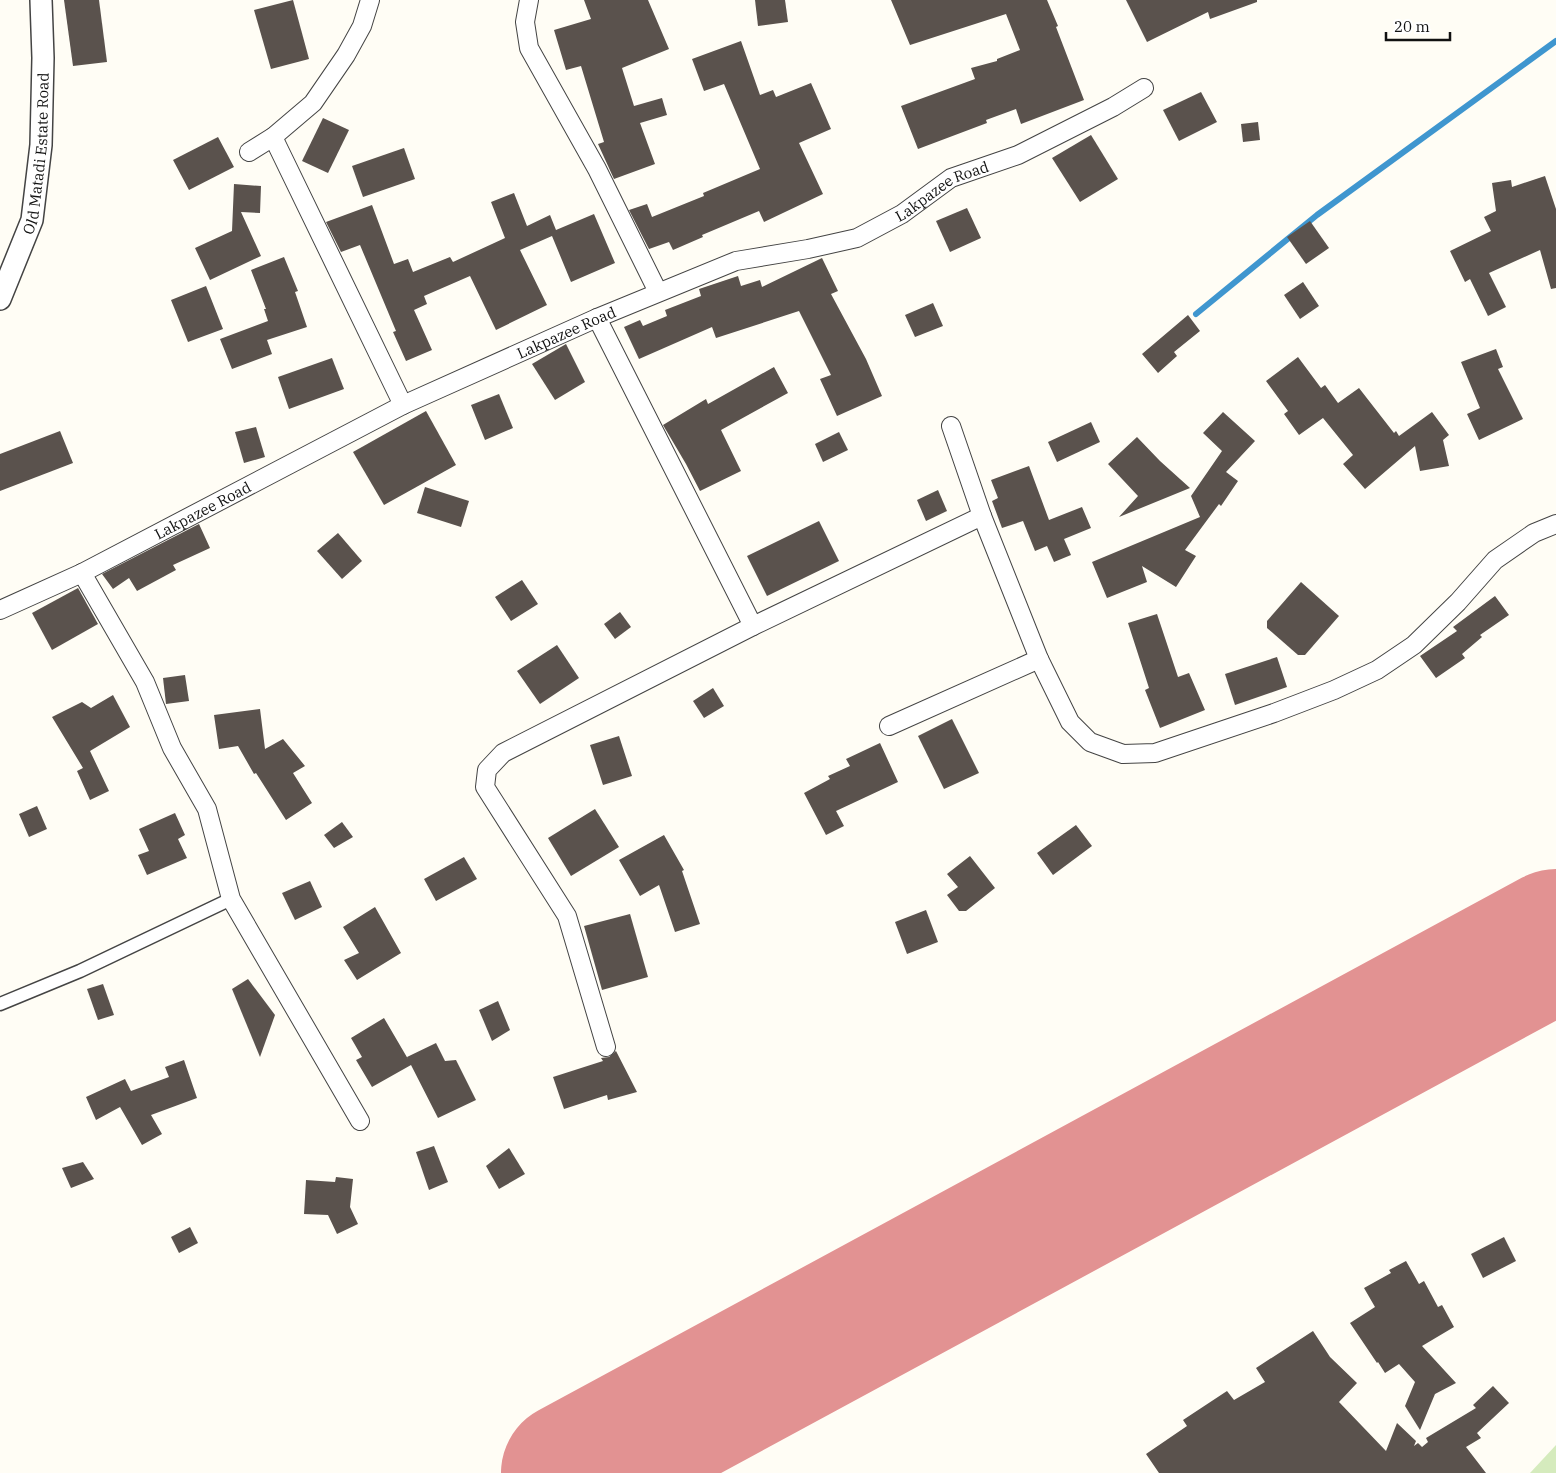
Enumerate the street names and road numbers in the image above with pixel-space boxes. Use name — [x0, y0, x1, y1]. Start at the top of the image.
street label: Old Matadi Estate Road — [18, 72, 52, 237]
street label: Lakpazee Road — [892, 156, 991, 225]
street label: Lakpazee Road — [514, 302, 618, 362]
street label: Lakpazee Road — [151, 477, 254, 543]

